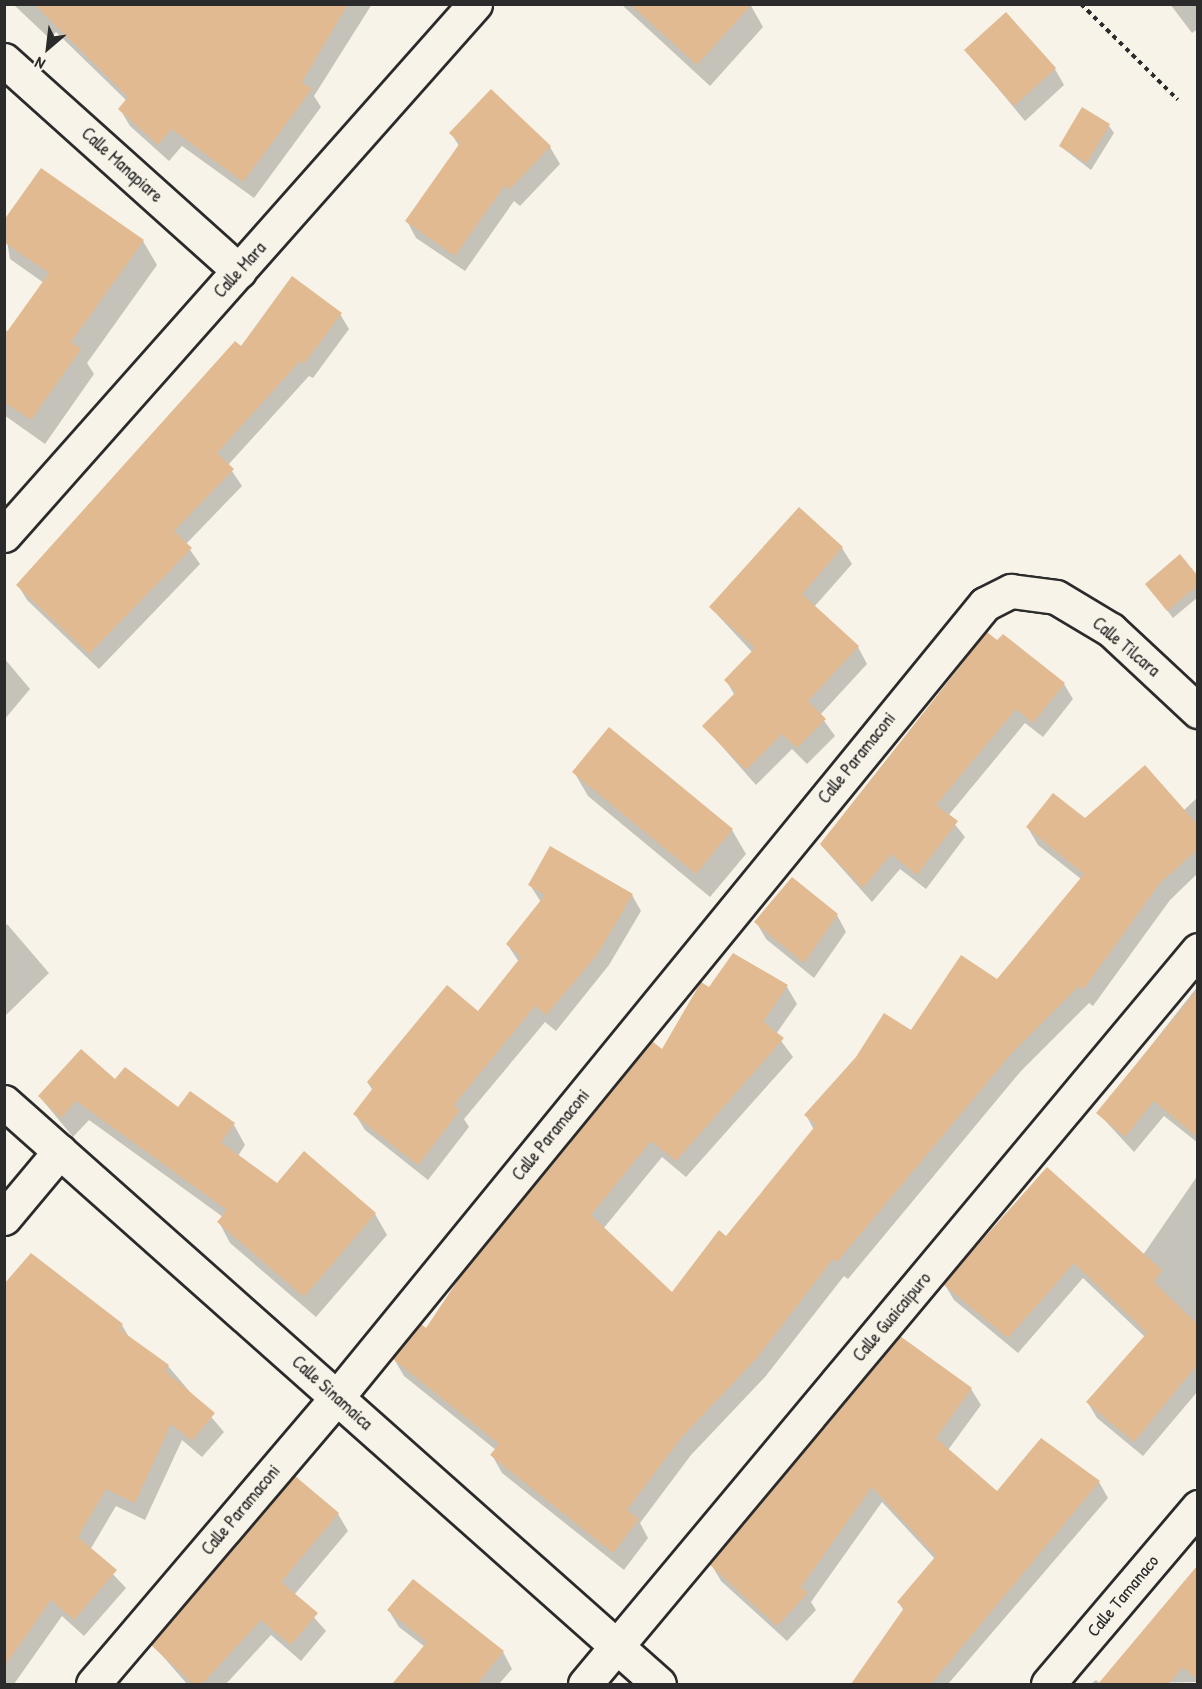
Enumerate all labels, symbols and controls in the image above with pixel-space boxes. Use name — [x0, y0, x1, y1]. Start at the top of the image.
north arrow — [18, 18, 78, 78]
text: N — [31, 52, 48, 76]
street label: Calle Manapiare — [77, 123, 167, 207]
street label: Calle Mara — [209, 238, 271, 302]
street label: Calle Tilcara — [1088, 613, 1164, 681]
street label: Calle Paramaconi — [814, 708, 900, 808]
street label: Calle Paramaconi — [508, 1085, 594, 1185]
street label: Calle Guaicaipuro — [848, 1268, 936, 1366]
street label: Calle Sinamaica — [287, 1351, 377, 1435]
street label: Calle Paramaconi — [197, 1460, 285, 1560]
street label: Calle Tamanaco — [1083, 1551, 1163, 1641]

